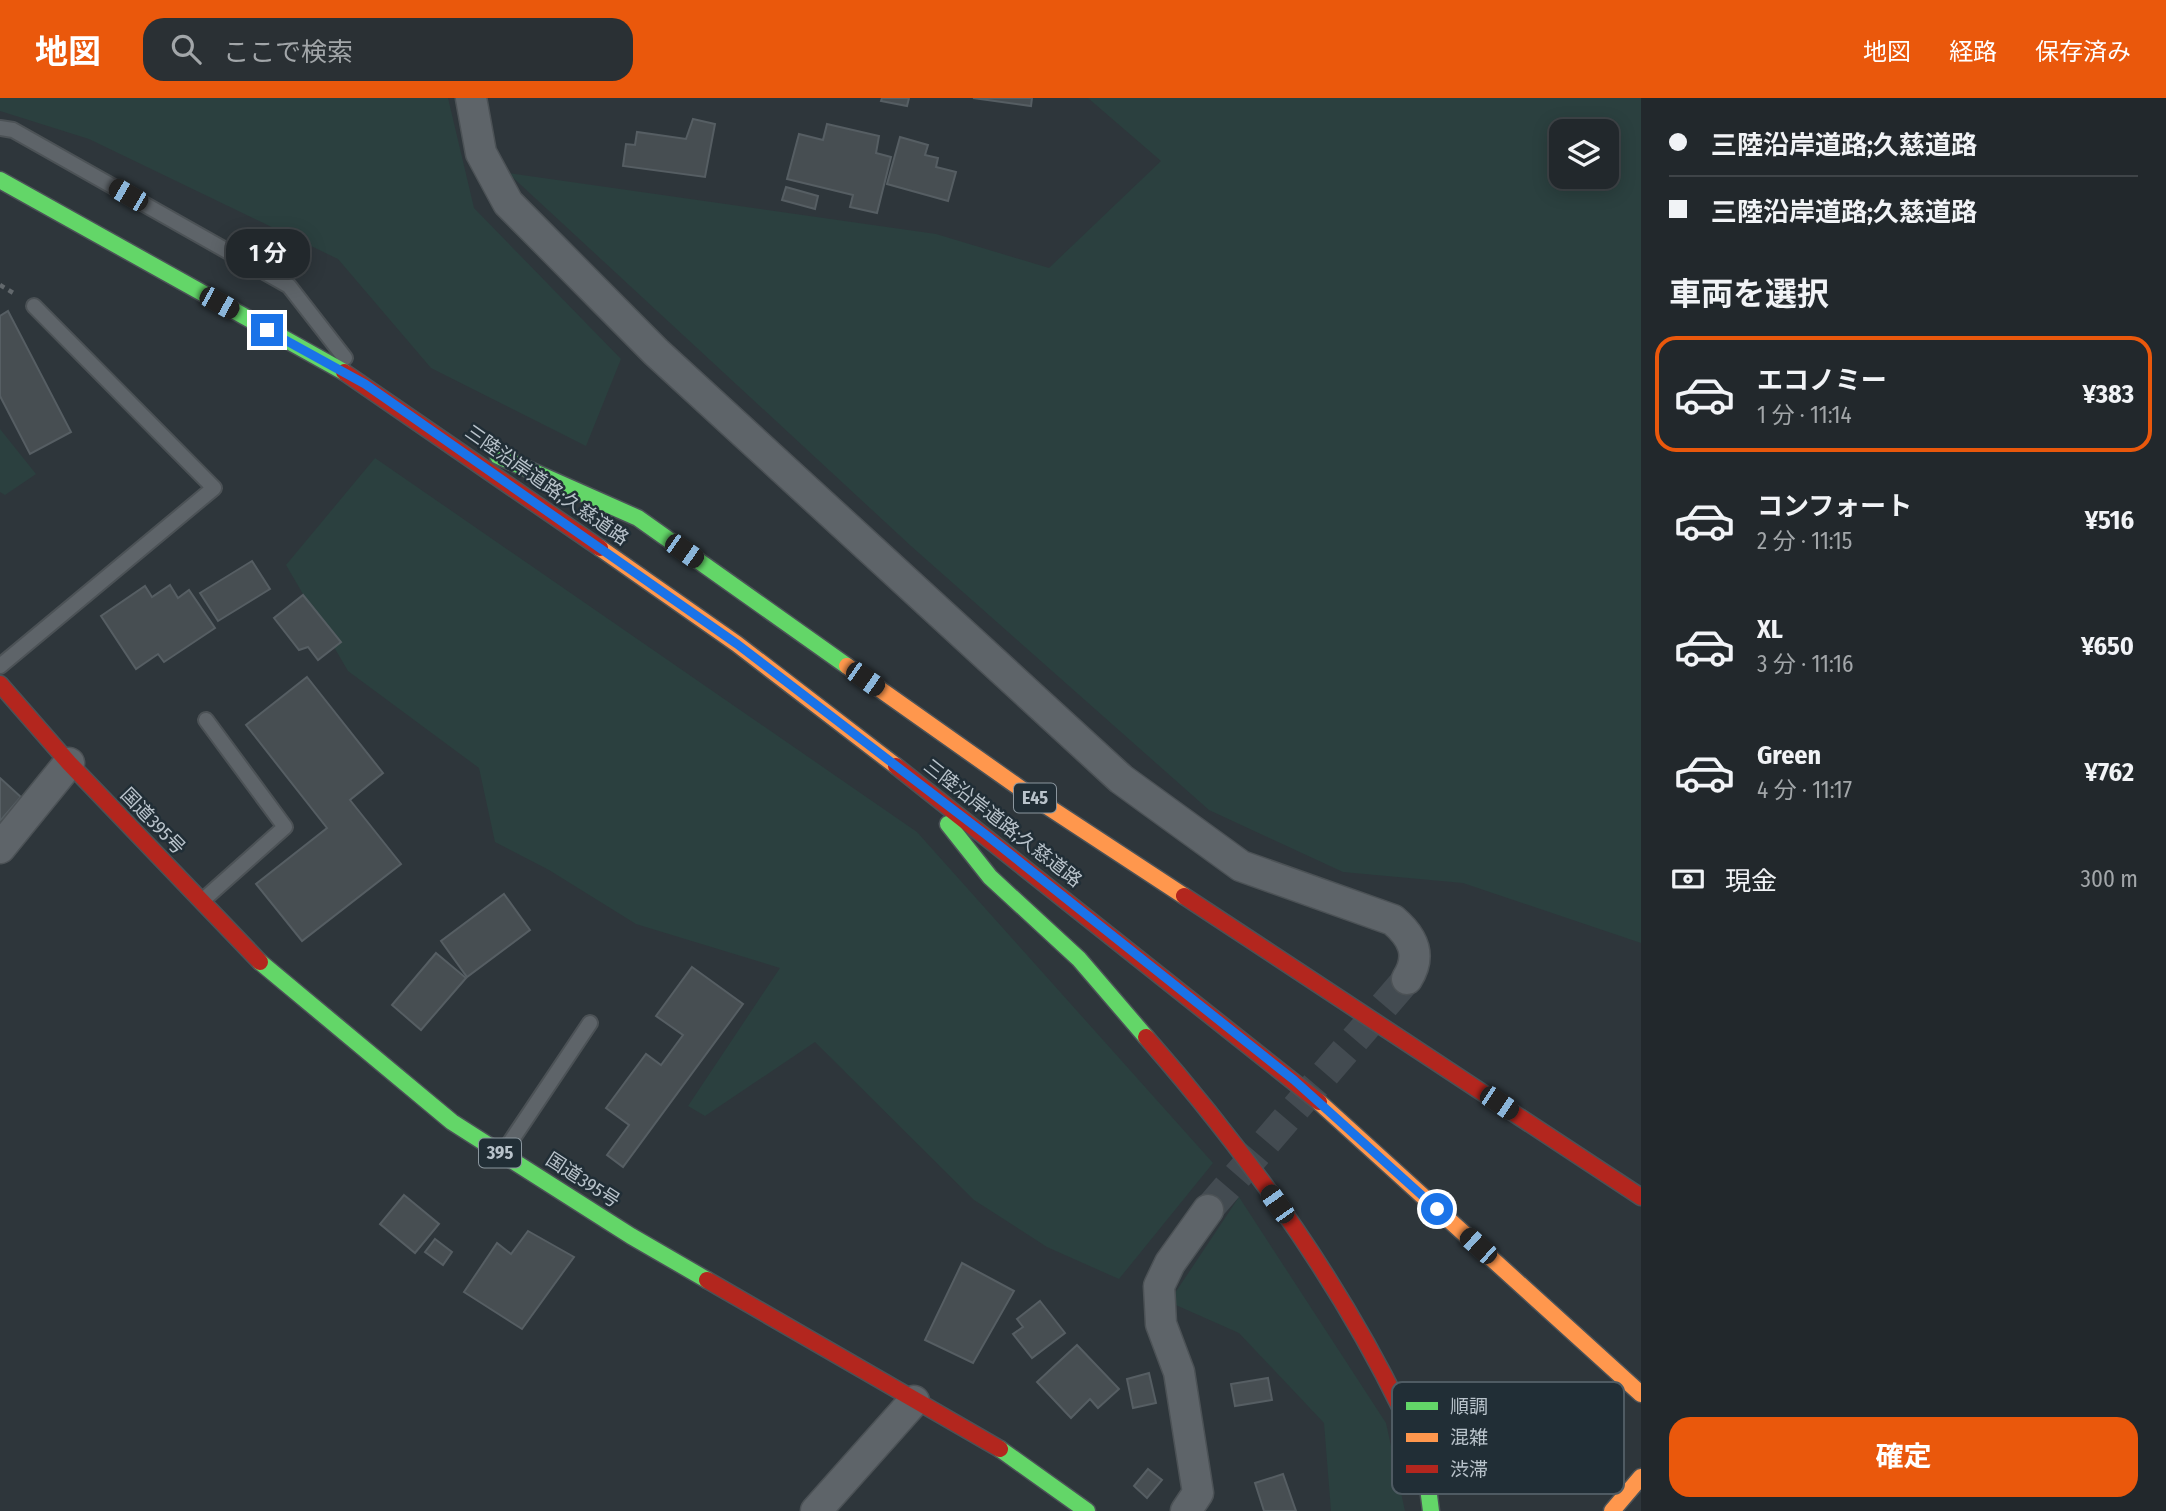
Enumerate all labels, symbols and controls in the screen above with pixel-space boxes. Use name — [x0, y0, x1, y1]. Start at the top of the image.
search box — [143, 18, 633, 81]
icon: search — [167, 30, 205, 68]
text: 地図 — [35, 32, 101, 72]
text: ここで検索 — [223, 37, 353, 68]
text: 地図 — [1863, 38, 1911, 66]
text: 経路 — [1949, 38, 1997, 66]
text: 保存済み — [2035, 38, 2131, 66]
map controls — [1549, 119, 1619, 189]
button: layers — [1549, 119, 1619, 189]
text: 三陸沿岸道路;久慈道路 — [1711, 130, 1977, 161]
car — [105, 175, 152, 215]
text: 三陸沿岸道路;久慈道路 — [1711, 197, 1977, 228]
callout: 1 分 — [225, 229, 309, 278]
text: 1 分 — [249, 239, 287, 267]
text: 車両を選択 — [1669, 275, 1829, 313]
car — [196, 284, 243, 322]
route end — [251, 314, 283, 346]
icon: car — [1673, 363, 1736, 426]
text: エコノミー — [1757, 365, 1887, 396]
text: ¥383 — [2082, 379, 2134, 410]
text: 1 分 · 11:14 — [1757, 401, 1852, 429]
street label: 三陸沿岸道路;久慈道路 — [461, 420, 633, 550]
icon: car — [1673, 489, 1736, 552]
text: コンフォート — [1757, 491, 1912, 522]
text: ¥516 — [2085, 505, 2134, 536]
text: 2 分 · 11:15 — [1757, 527, 1852, 555]
car — [661, 530, 708, 572]
text: XL — [1757, 614, 1783, 645]
icon: car — [1673, 615, 1736, 678]
text: ¥650 — [2081, 631, 2134, 662]
text: 3 分 · 11:16 — [1757, 650, 1853, 678]
car — [842, 658, 889, 700]
text: Green — [1757, 740, 1821, 771]
icon: car — [1673, 741, 1736, 804]
street label: 三陸沿岸道路;久慈道路 — [919, 754, 1087, 892]
text: ¥762 — [2085, 757, 2134, 788]
text: 4 分 · 11:17 — [1757, 776, 1852, 804]
street label: 国道395号 — [116, 783, 190, 859]
road number: E45 — [1014, 784, 1056, 812]
icon: cash — [1669, 860, 1707, 898]
text: 300 m — [2081, 865, 2138, 893]
text: 現金 — [1725, 866, 1777, 897]
car — [1476, 1083, 1523, 1123]
road number: 395 — [479, 1138, 521, 1168]
street label: 国道395号 — [542, 1148, 624, 1212]
car — [1257, 1181, 1298, 1227]
route start — [1421, 1193, 1453, 1225]
car — [1456, 1224, 1501, 1268]
legend — [1392, 1382, 1624, 1494]
text: 順調 — [1450, 1395, 1488, 1418]
button: 確定 — [1669, 1417, 2138, 1497]
text: 混雑 — [1450, 1426, 1488, 1449]
text: 渋滞 — [1450, 1458, 1488, 1481]

